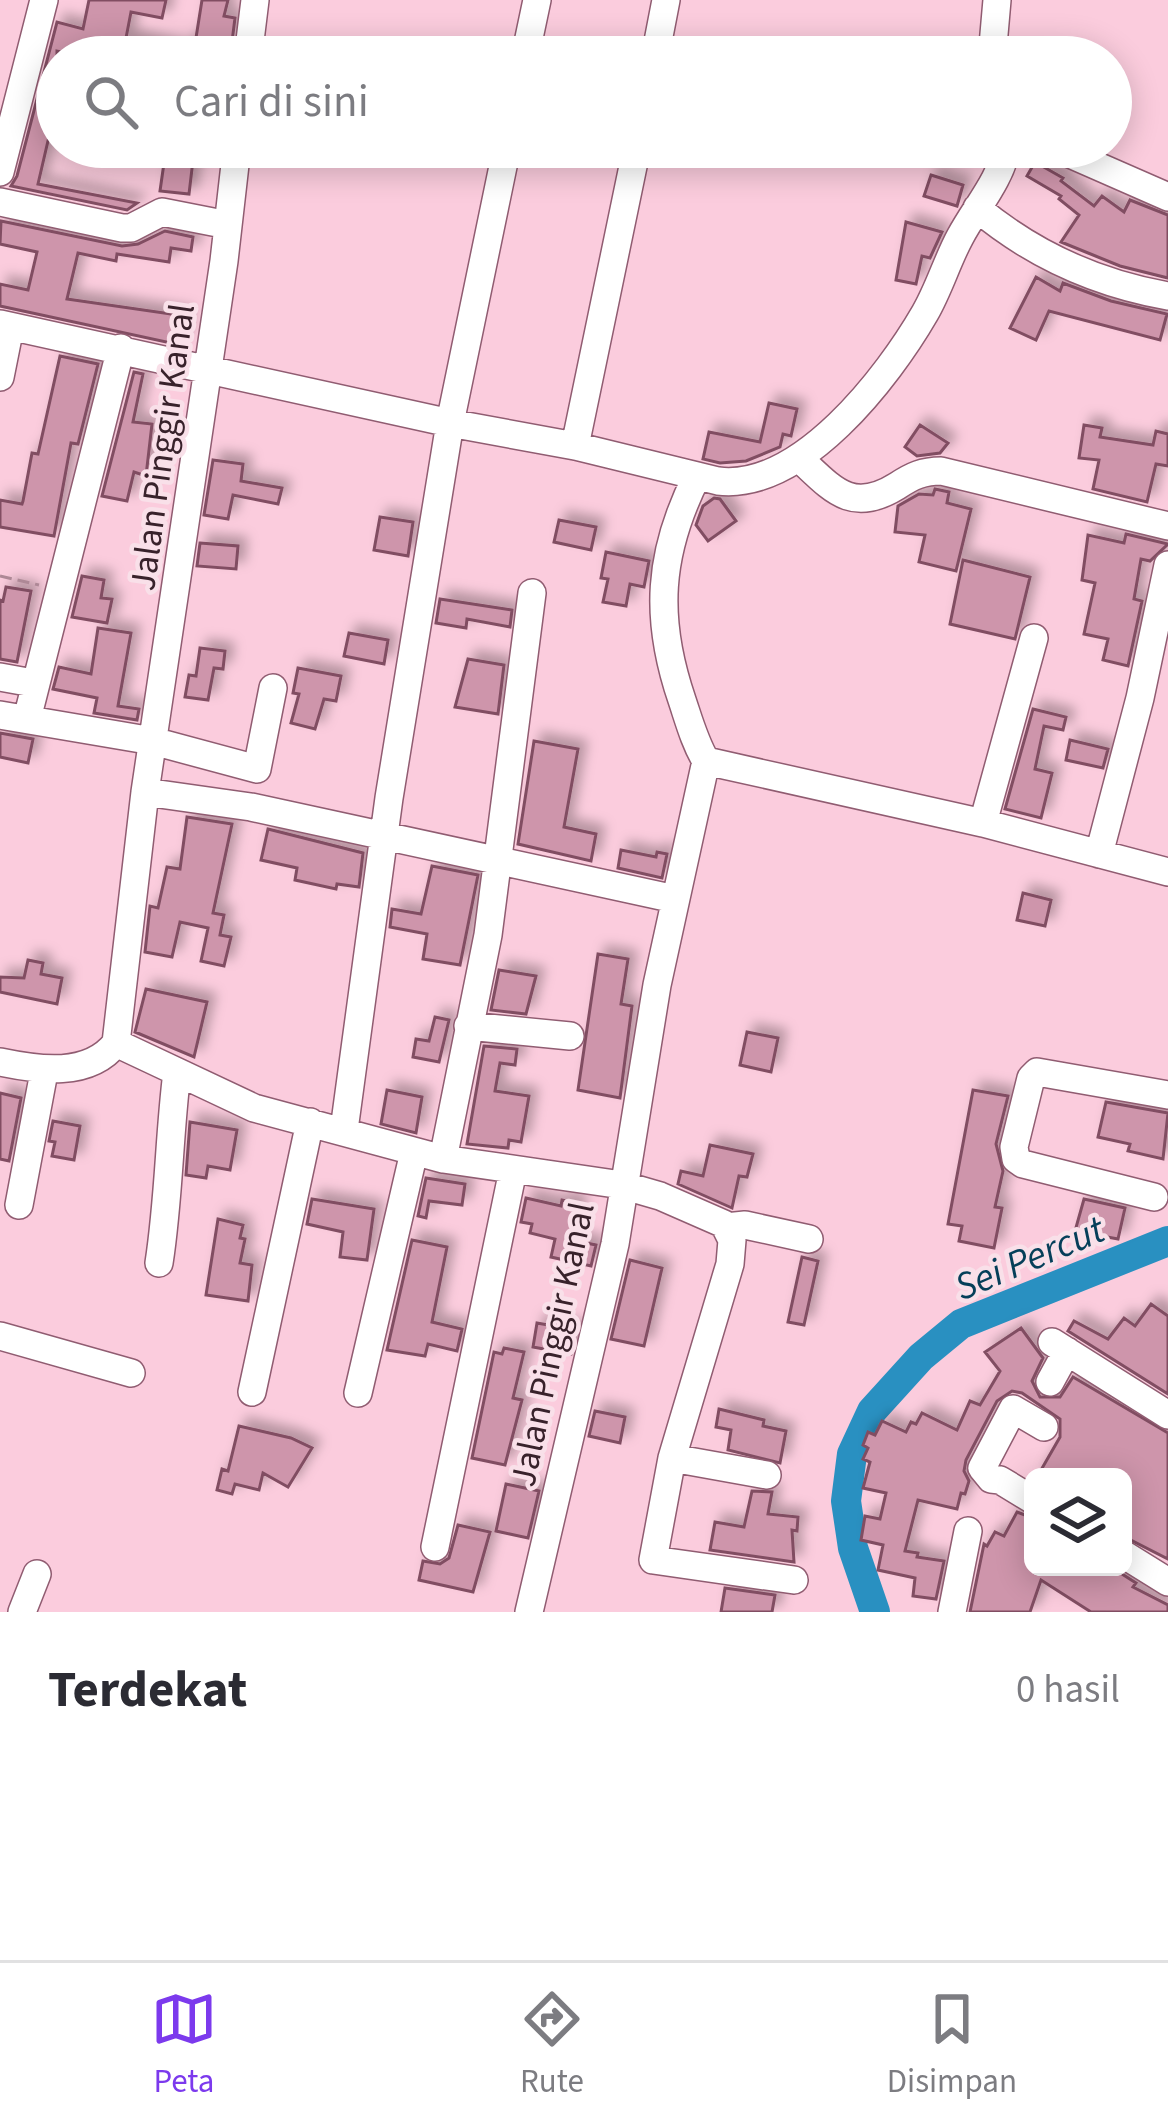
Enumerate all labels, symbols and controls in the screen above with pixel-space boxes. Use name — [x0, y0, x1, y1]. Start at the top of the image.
search box — [36, 36, 1132, 168]
icon: search — [78, 69, 144, 135]
text: Cari di sini — [174, 70, 369, 134]
street label: Jalan Pinggir Kanal — [117, 300, 208, 594]
street label: Jalan Pinggir Kanal — [497, 1197, 607, 1491]
water label: Sei Percut — [946, 1202, 1115, 1315]
map controls — [1024, 1468, 1132, 1576]
button: layers — [1024, 1468, 1132, 1576]
text: Terdekat — [48, 1654, 247, 1726]
text: 0 hasil — [1016, 1662, 1120, 1718]
tab: Peta — [151, 1986, 217, 2105]
tab: Rute — [519, 1986, 585, 2105]
tab: Disimpan — [887, 1986, 1017, 2105]

